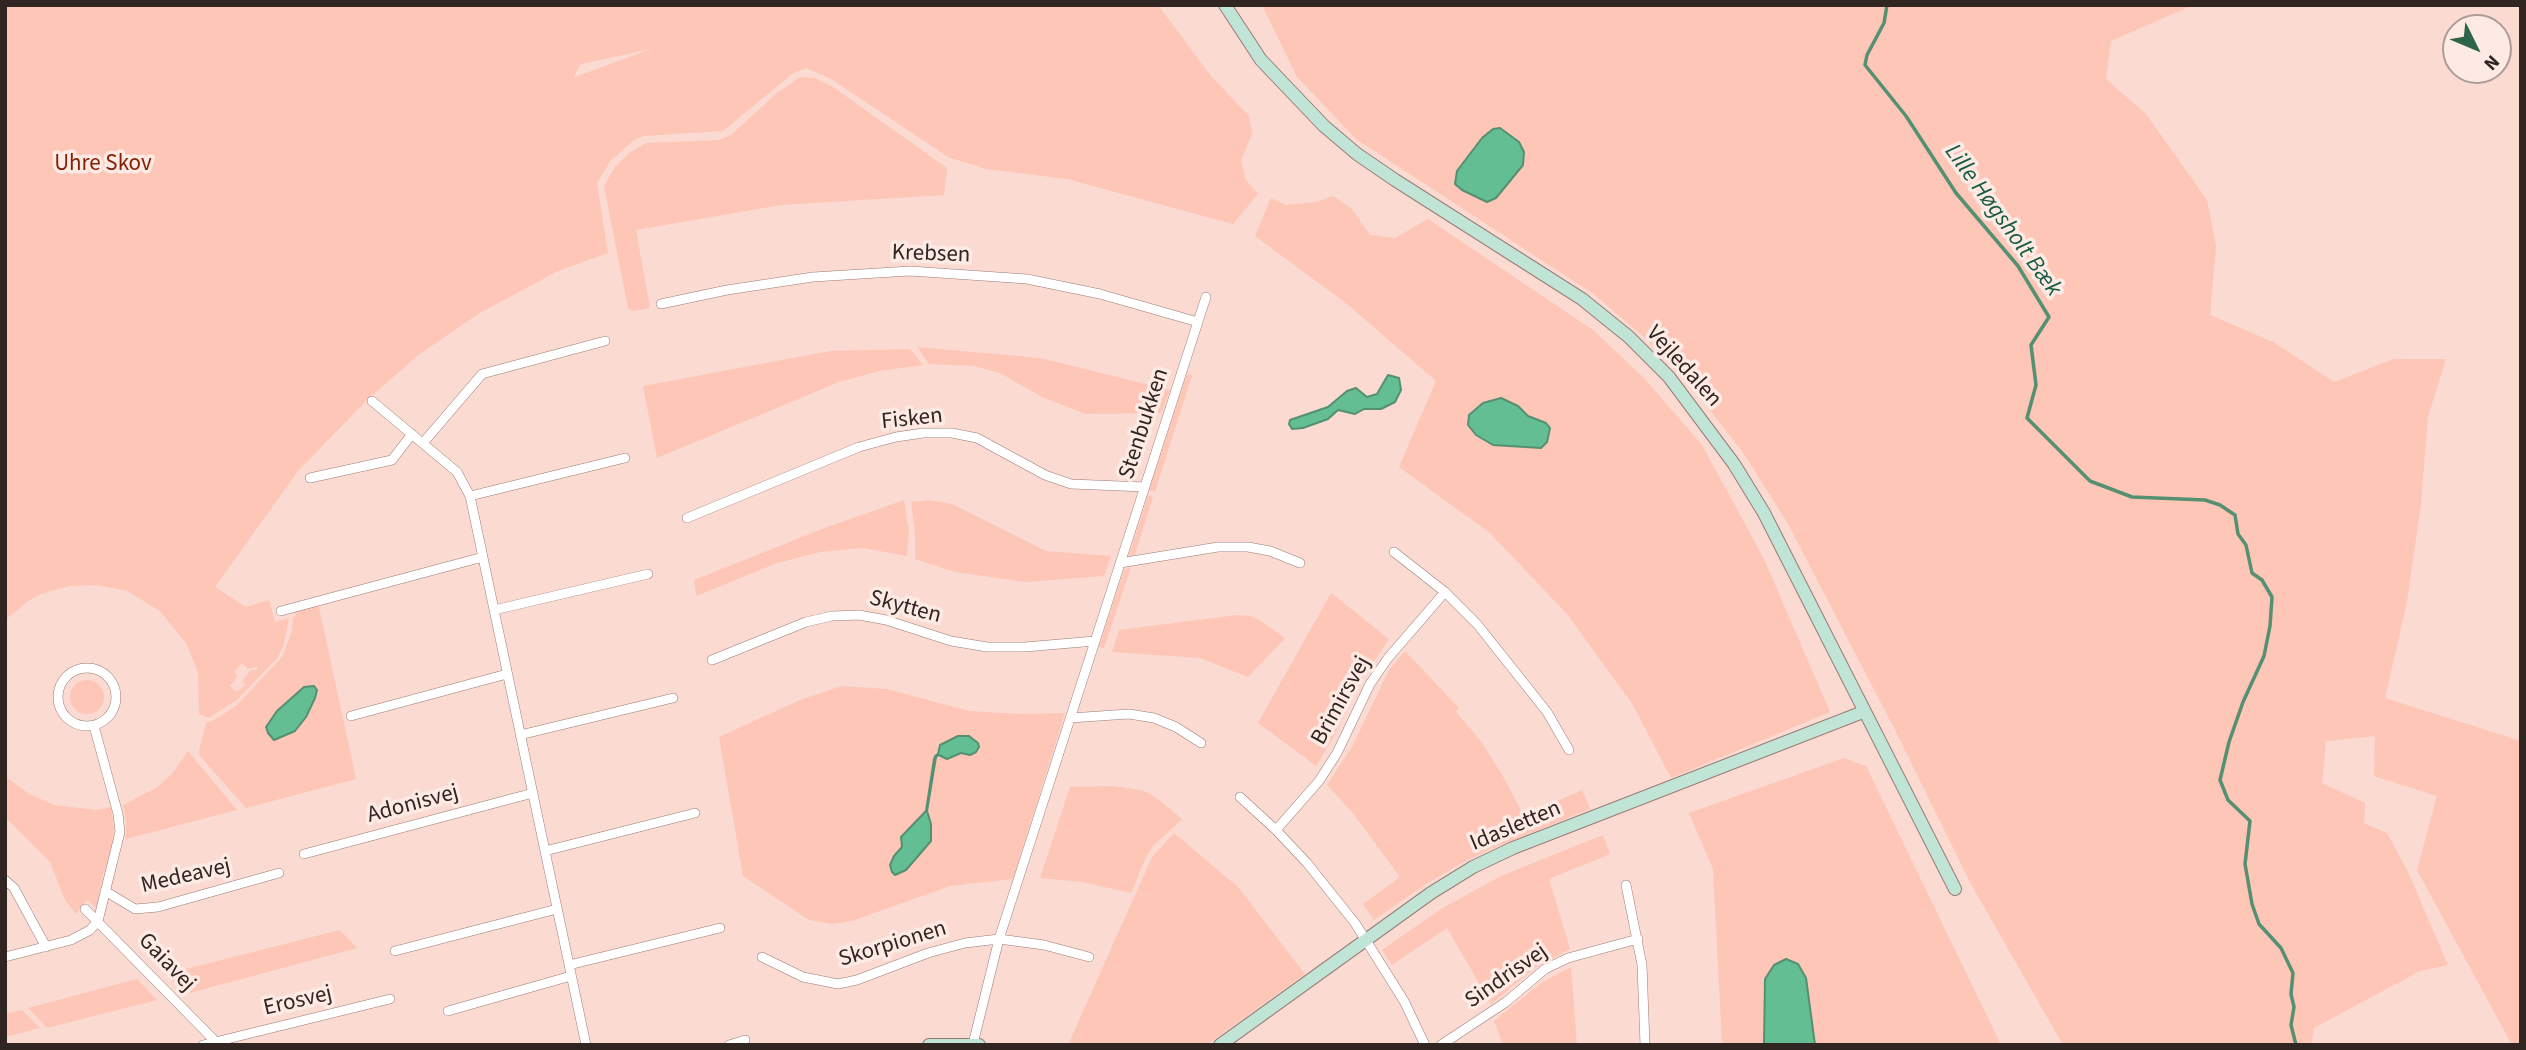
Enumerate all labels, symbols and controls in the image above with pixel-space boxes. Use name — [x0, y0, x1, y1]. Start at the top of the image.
north arrow — [2442, 14, 2512, 84]
text: N — [2477, 48, 2505, 76]
water label: Lille Høgsholt Bæk — [1937, 139, 2067, 303]
park label: Uhre Skov — [54, 151, 152, 179]
street label: Krebsen — [891, 240, 971, 270]
street label: Vejledalen — [1639, 321, 1727, 413]
street label: Stenbukken — [1114, 365, 1176, 483]
street label: Fisken — [880, 403, 944, 437]
street label: Skytten — [866, 585, 944, 631]
street label: Brimirsvej — [1306, 652, 1378, 750]
street label: Adonisvej — [364, 780, 462, 830]
street label: Idasletten — [1466, 796, 1566, 858]
street label: Medeavej — [138, 853, 234, 901]
street label: Skorpionen — [836, 916, 950, 974]
street label: Gaiavej — [131, 928, 201, 998]
street label: Sindrisvej — [1460, 939, 1554, 1015]
street label: Erosvej — [261, 981, 335, 1023]

